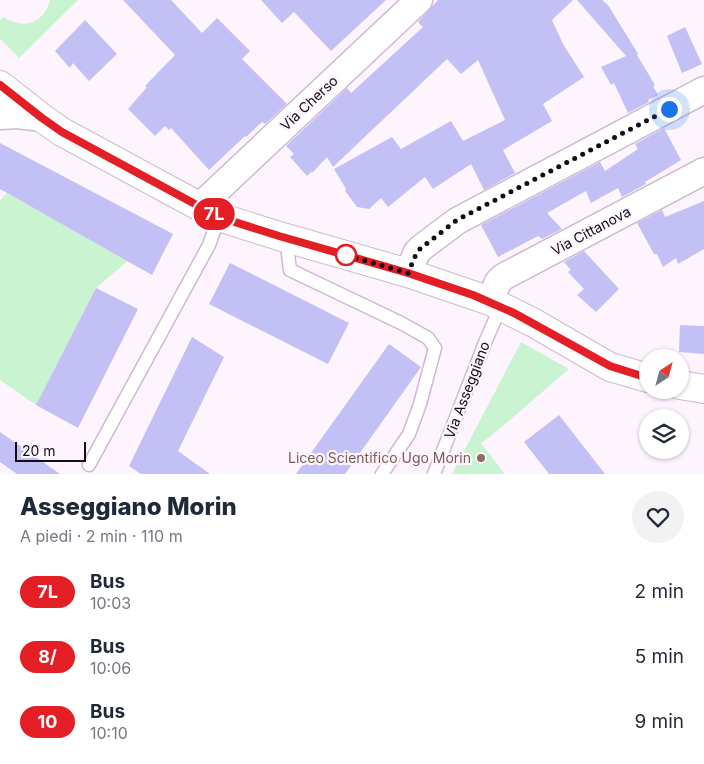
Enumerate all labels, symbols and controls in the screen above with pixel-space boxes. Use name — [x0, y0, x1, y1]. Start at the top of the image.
street label: Via Cherso — [276, 72, 341, 134]
your location — [657, 97, 682, 122]
line badge: 7L — [192, 198, 236, 230]
text: 7L — [204, 203, 224, 224]
street label: Via Cittanova — [548, 203, 633, 259]
unlabelled marker — [335, 244, 357, 266]
street label: Via Asseggiano — [440, 339, 493, 441]
north arrow — [639, 349, 689, 399]
map controls — [639, 349, 689, 459]
button: layers — [639, 409, 689, 459]
scale bar — [15, 439, 86, 462]
text: 20 m — [22, 442, 56, 459]
place label: Liceo Scientifico Ugo Morin — [288, 449, 471, 466]
marker: Liceo Scientifico Ugo Morin — [475, 452, 487, 464]
button: heart — [632, 491, 684, 543]
text: Asseggiano Morin — [20, 492, 237, 521]
text: A piedi · 2 min · 110 m — [20, 526, 183, 546]
text: Bus — [90, 570, 125, 593]
text: 2 min — [635, 580, 684, 603]
text: 7L — [37, 581, 58, 602]
text: 10:03 — [90, 593, 131, 613]
text: Bus — [90, 635, 125, 658]
text: 5 min — [635, 645, 684, 668]
text: 8/ — [38, 646, 57, 667]
text: 10:06 — [90, 658, 131, 678]
text: Bus — [90, 700, 125, 723]
text: 9 min — [634, 710, 684, 733]
text: 10 — [38, 711, 57, 732]
text: 10:10 — [90, 723, 128, 743]

